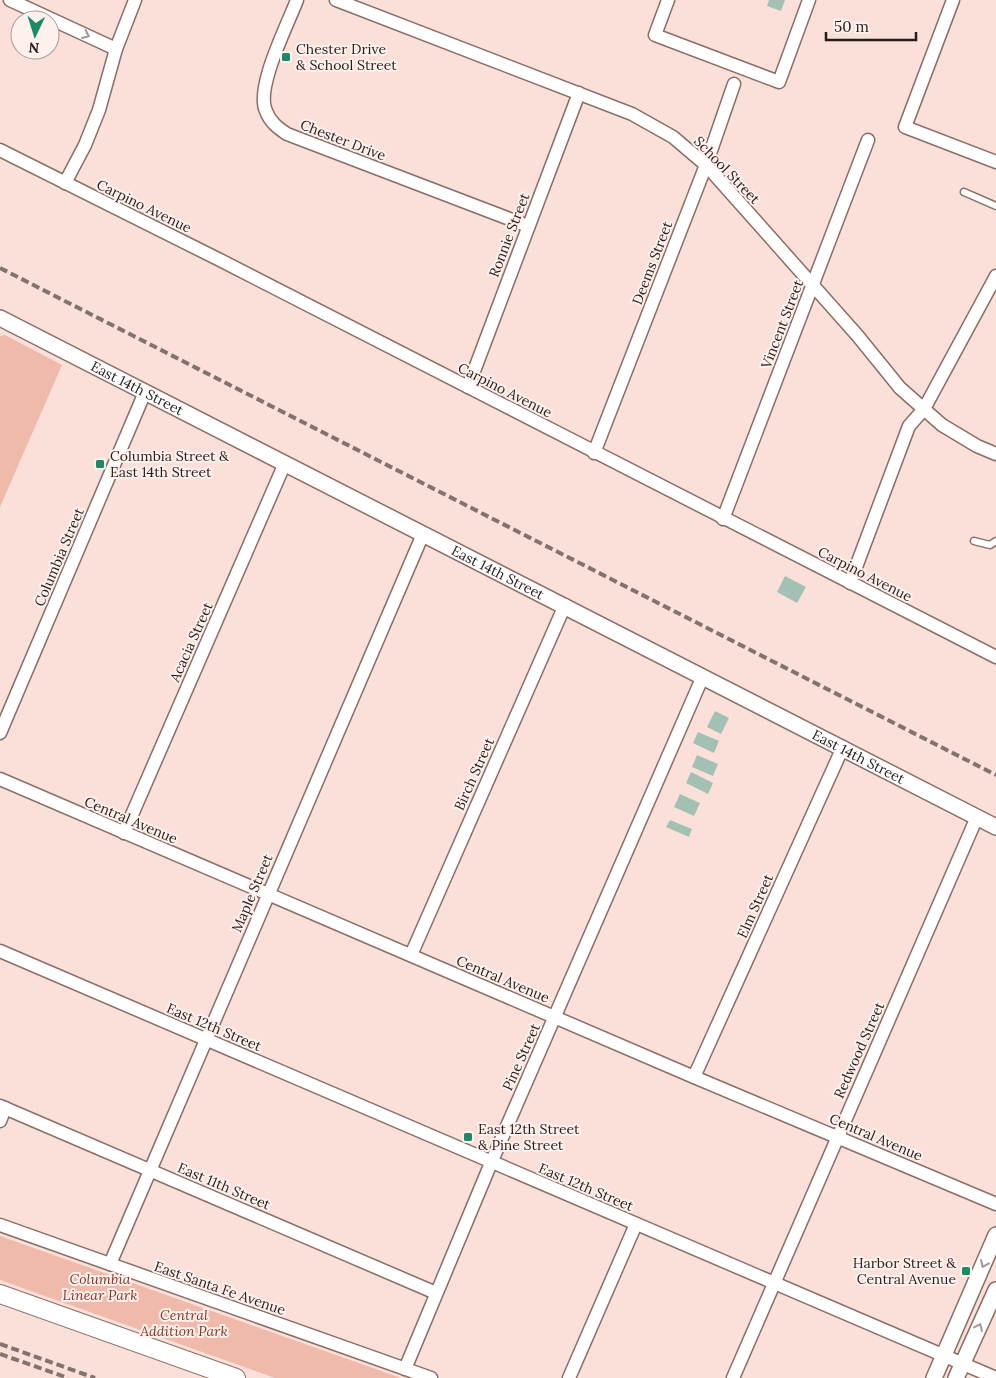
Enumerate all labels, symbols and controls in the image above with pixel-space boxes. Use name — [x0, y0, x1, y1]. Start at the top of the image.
north arrow — [10, 10, 60, 60]
scale bar — [826, 10, 916, 42]
text: 50 m — [834, 17, 869, 36]
one-way arrow — [81, 29, 90, 39]
text: N — [28, 39, 40, 57]
place label: Chester Drive & School Street — [296, 40, 397, 74]
marker: Chester Drive & School Street — [280, 51, 292, 63]
street label: Chester Drive — [298, 115, 389, 165]
street label: School Street — [690, 132, 764, 208]
street label: Carpino Avenue — [94, 175, 195, 237]
street label: Ronnie Street — [485, 190, 534, 280]
street label: Deems Street — [628, 218, 676, 307]
street label: Vincent Street — [756, 277, 807, 372]
street label: East 14th Street — [88, 357, 187, 419]
street label: Carpino Avenue — [455, 359, 555, 422]
place label: Columbia Street & East 14th Street — [110, 447, 229, 481]
marker: Columbia Street & East 14th Street — [94, 458, 106, 470]
street label: Columbia Street — [30, 504, 88, 609]
street label: East 14th Street — [448, 541, 548, 604]
street label: Carpino Avenue — [815, 543, 915, 606]
street label: Acacia Street — [165, 599, 217, 686]
street label: East 14th Street — [809, 726, 908, 788]
street label: Birch Street — [450, 734, 498, 813]
street label: Central Avenue — [82, 792, 181, 848]
street label: Maple Street — [227, 851, 277, 935]
street label: Elm Street — [733, 871, 777, 941]
street label: Central Avenue — [454, 951, 553, 1007]
street label: Redwood Street — [830, 998, 889, 1101]
street label: East 12th Street — [164, 999, 265, 1055]
street label: Pine Street — [498, 1020, 544, 1093]
street label: Central Avenue — [827, 1109, 926, 1165]
place label: East 12th Street & Pine Street — [478, 1120, 580, 1154]
marker: East 12th Street & Pine Street — [462, 1131, 474, 1143]
street label: East 11th Street — [175, 1158, 274, 1214]
street label: East 12th Street — [536, 1159, 637, 1215]
place label: Harbor Street & Central Avenue — [853, 1254, 956, 1288]
street label: East Santa Fe Avenue — [152, 1257, 288, 1319]
one-way arrow — [979, 1259, 990, 1268]
marker: Harbor Street & Central Avenue — [960, 1265, 972, 1277]
park label: Columbia Linear Park — [63, 1270, 137, 1304]
park label: Central Addition Park — [139, 1306, 228, 1340]
one-way arrow — [973, 1323, 984, 1332]

